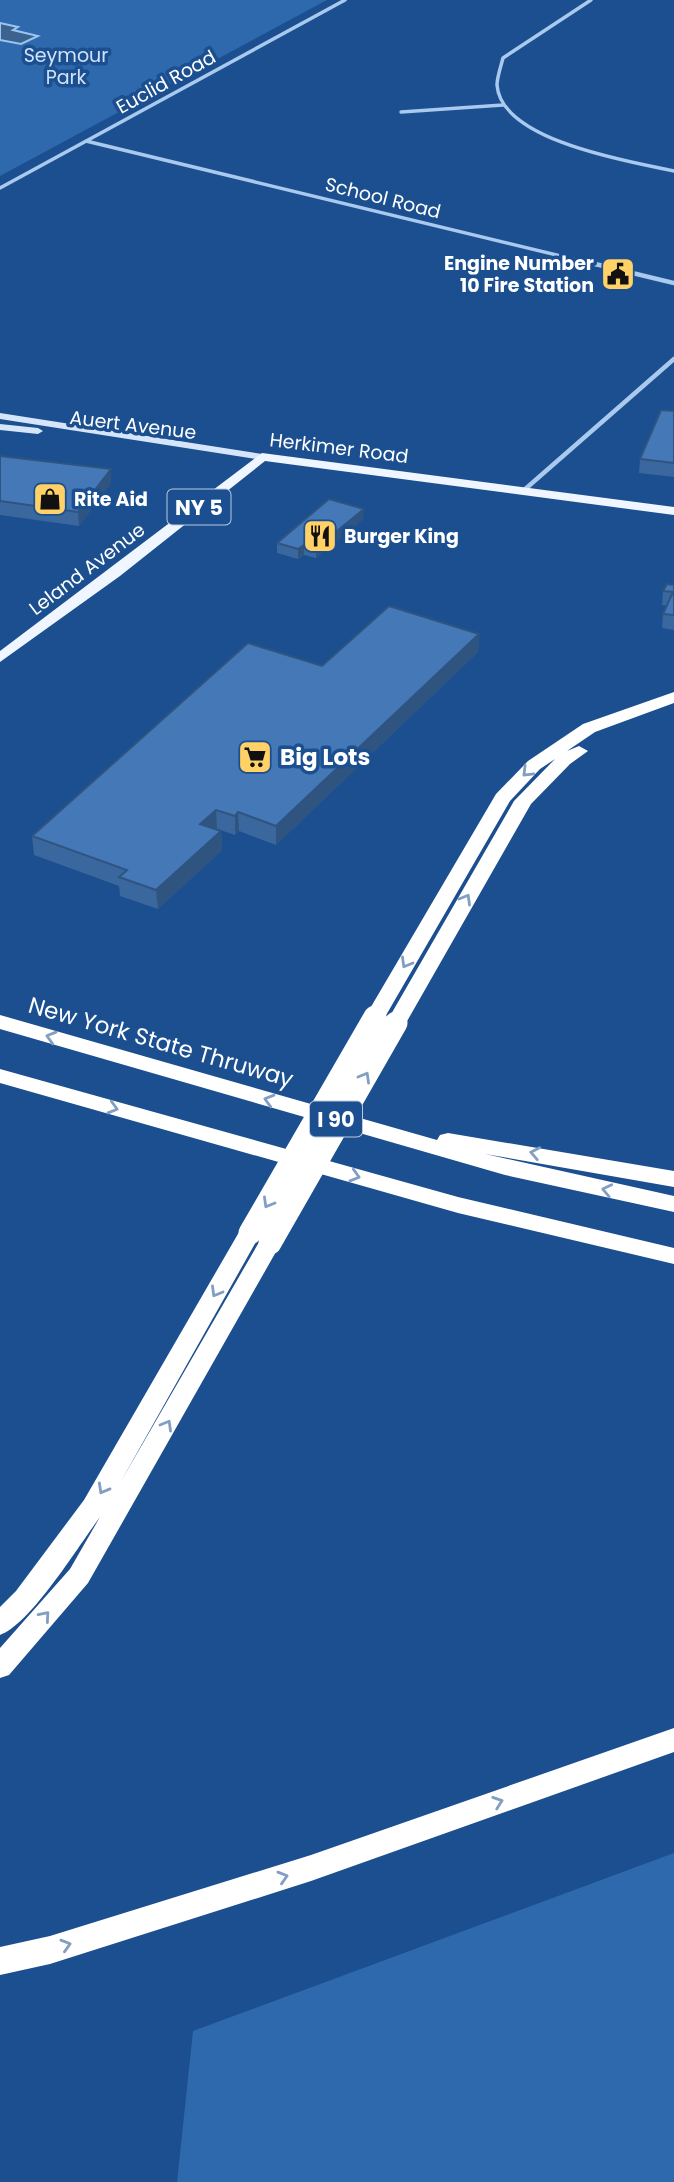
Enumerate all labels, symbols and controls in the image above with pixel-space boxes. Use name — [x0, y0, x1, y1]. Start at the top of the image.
park label: Seymour Park — [24, 42, 108, 91]
street label: Euclid Road — [111, 44, 221, 120]
street label: School Road — [322, 171, 444, 225]
place label: Engine Number 10 Fire Station — [444, 250, 594, 299]
public building icon: Engine Number 10 Fire Station — [599, 255, 637, 293]
street label: Auert Avenue — [68, 404, 198, 446]
street label: Herkimer Road — [268, 426, 410, 470]
shop icon: Rite Aid — [31, 480, 69, 518]
place label: Rite Aid — [74, 486, 148, 513]
road number: NY 5 — [168, 490, 230, 524]
street label: Leland Avenue — [23, 516, 151, 622]
restaurant icon: Burger King — [301, 517, 339, 555]
place label: Burger King — [344, 523, 459, 550]
supermarket icon: Big Lots — [236, 738, 274, 776]
place label: Big Lots — [280, 741, 370, 773]
one-way arrow — [523, 763, 536, 776]
one-way arrow — [458, 894, 471, 907]
one-way arrow — [401, 956, 414, 969]
street label: New York State Thruway — [25, 989, 297, 1095]
one-way arrow — [45, 1031, 57, 1045]
one-way arrow — [357, 1072, 370, 1084]
one-way arrow — [263, 1094, 275, 1108]
one-way arrow — [107, 1100, 119, 1114]
road number: I 90 — [310, 1102, 362, 1136]
one-way arrow — [529, 1147, 541, 1162]
one-way arrow — [349, 1168, 361, 1183]
one-way arrow — [601, 1183, 613, 1198]
one-way arrow — [263, 1195, 276, 1208]
one-way arrow — [211, 1285, 224, 1297]
one-way arrow — [159, 1419, 172, 1432]
one-way arrow — [98, 1482, 111, 1494]
one-way arrow — [37, 1611, 49, 1624]
one-way arrow — [492, 1796, 504, 1810]
one-way arrow — [277, 1870, 289, 1885]
one-way arrow — [60, 1938, 72, 1953]

